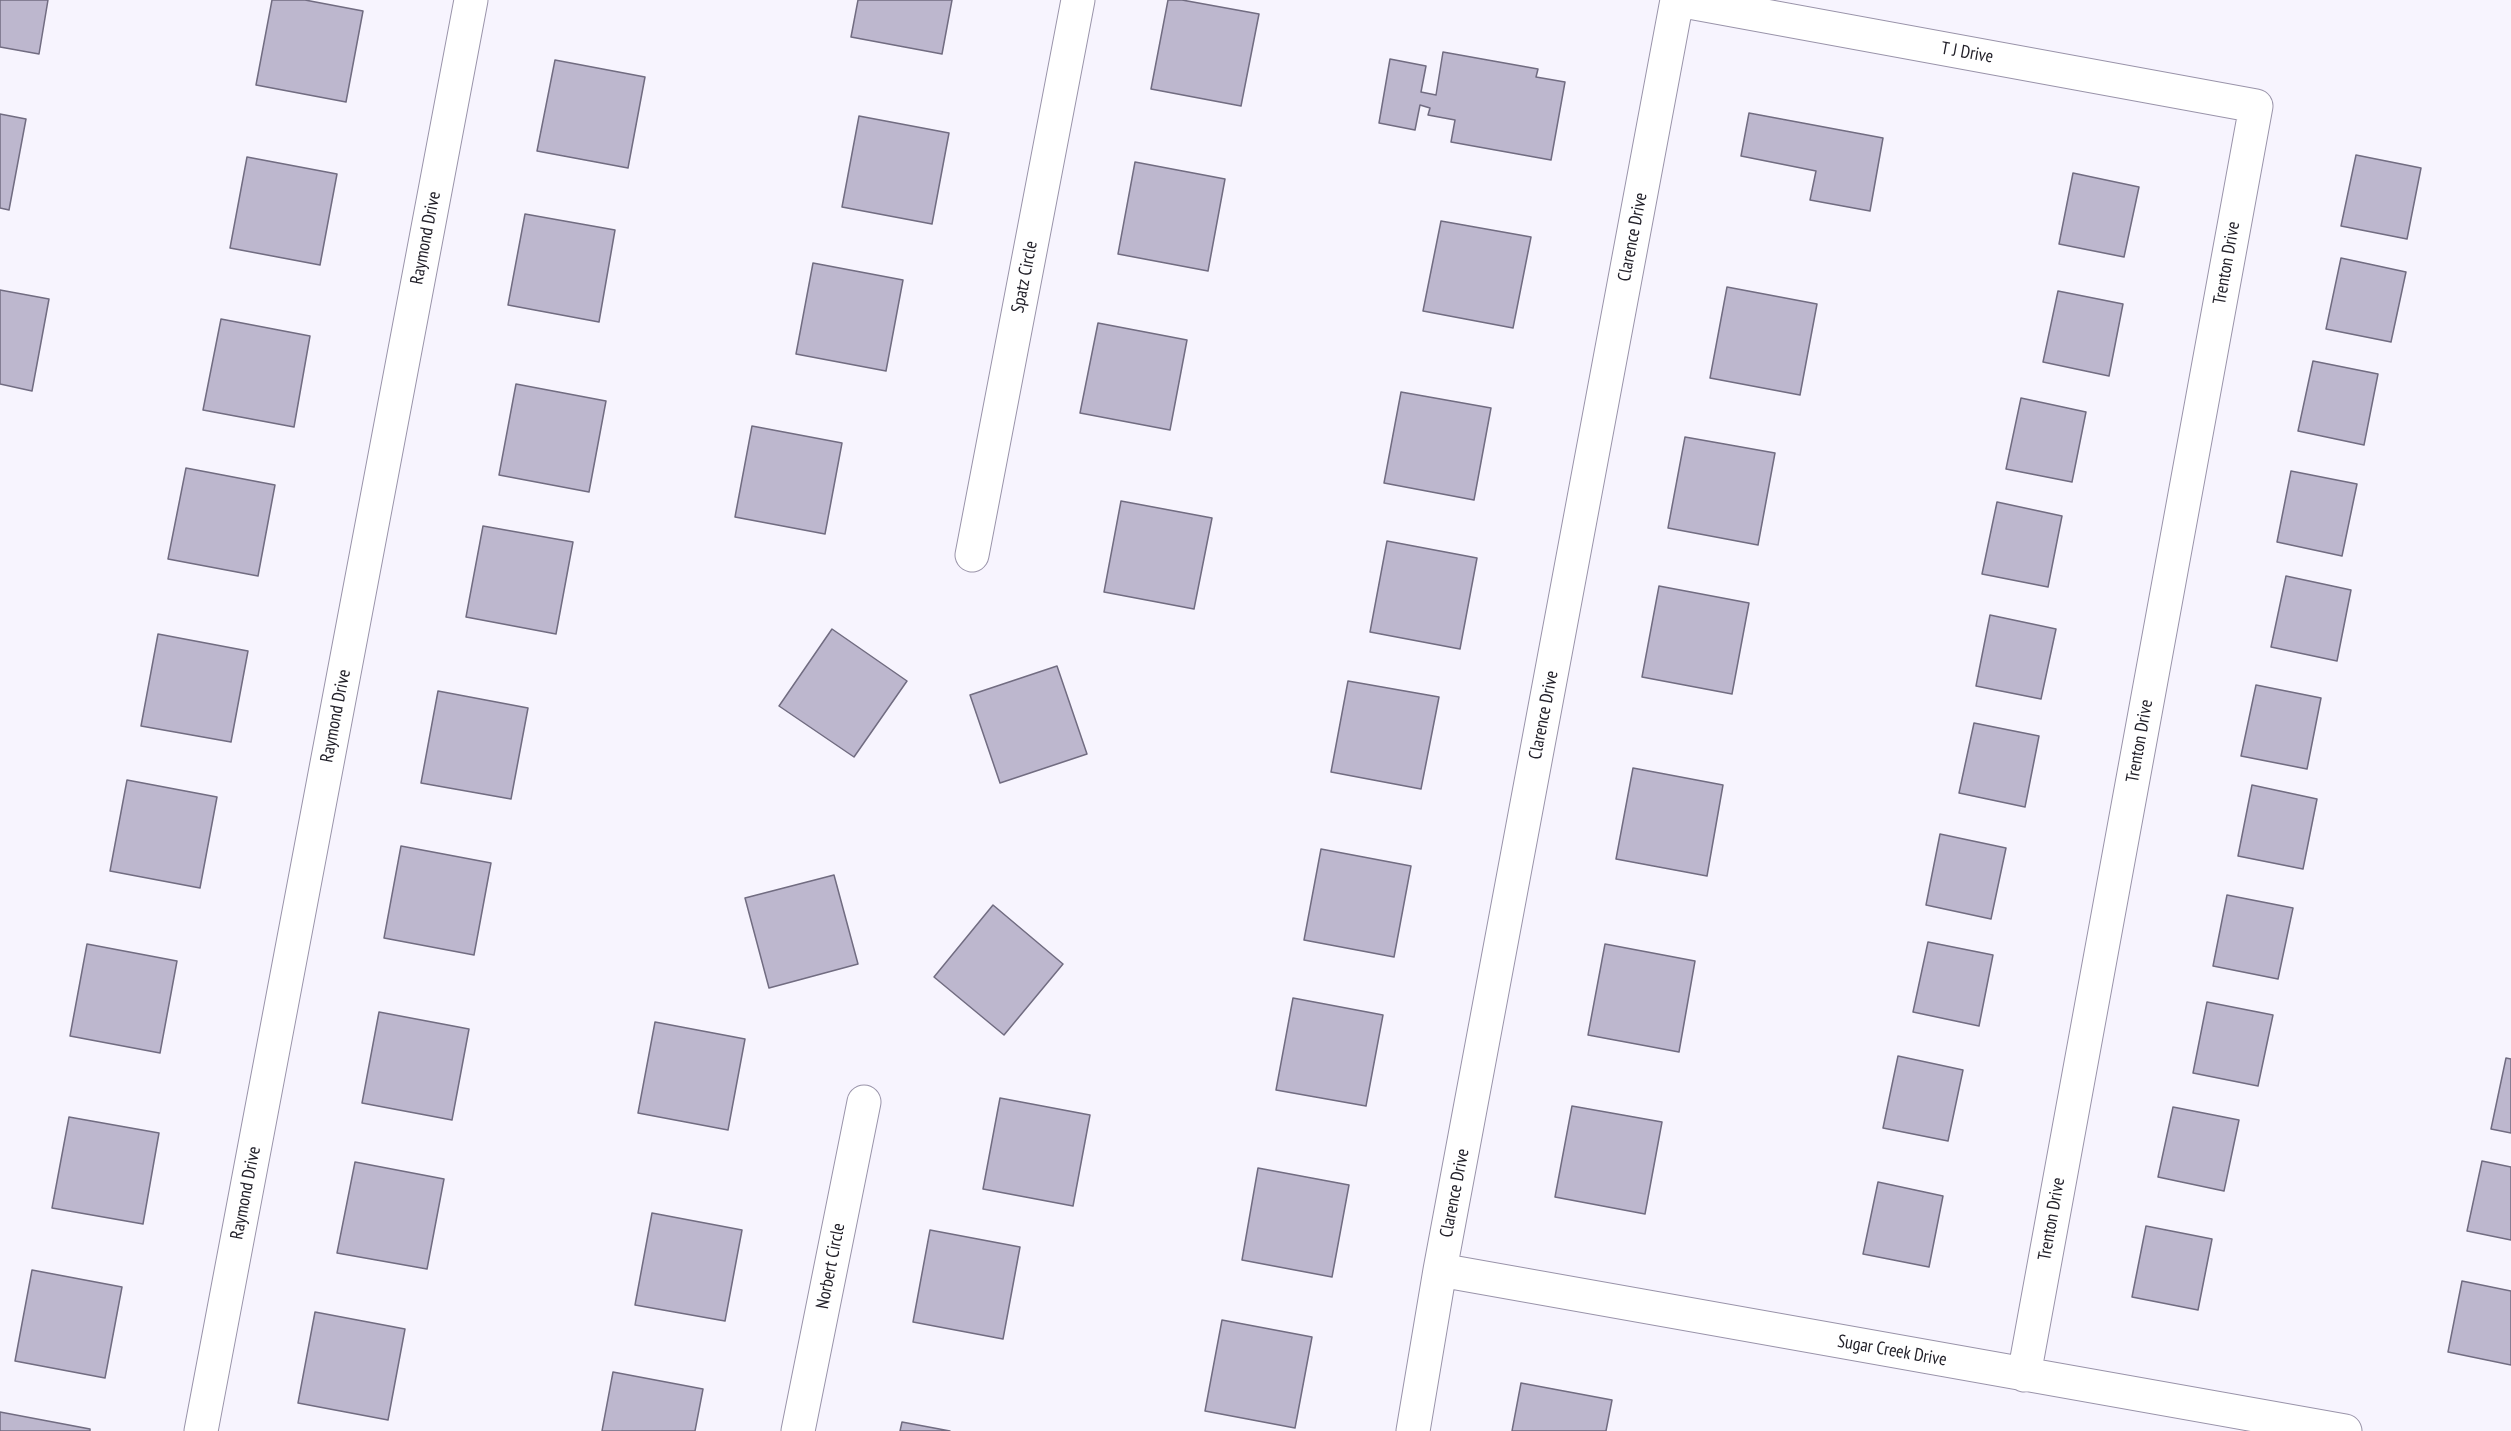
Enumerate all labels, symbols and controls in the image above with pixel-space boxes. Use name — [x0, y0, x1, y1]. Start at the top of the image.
street label: T J Drive — [1939, 38, 1995, 68]
street label: Raymond Drive — [406, 190, 446, 286]
street label: Clarence Drive — [1614, 191, 1652, 283]
street label: Trenton Drive — [2209, 220, 2245, 306]
street label: Spatz Circle — [1007, 239, 1043, 315]
street label: Raymond Drive — [316, 668, 356, 764]
street label: Clarence Drive — [1525, 669, 1563, 761]
street label: Trenton Drive — [2122, 698, 2158, 784]
street label: Raymond Drive — [226, 1145, 266, 1241]
street label: Clarence Drive — [1436, 1147, 1474, 1239]
street label: Trenton Drive — [2034, 1176, 2070, 1262]
street label: Norbert Circle — [812, 1221, 850, 1311]
street label: Sugar Creek Drive — [1836, 1331, 1948, 1371]

